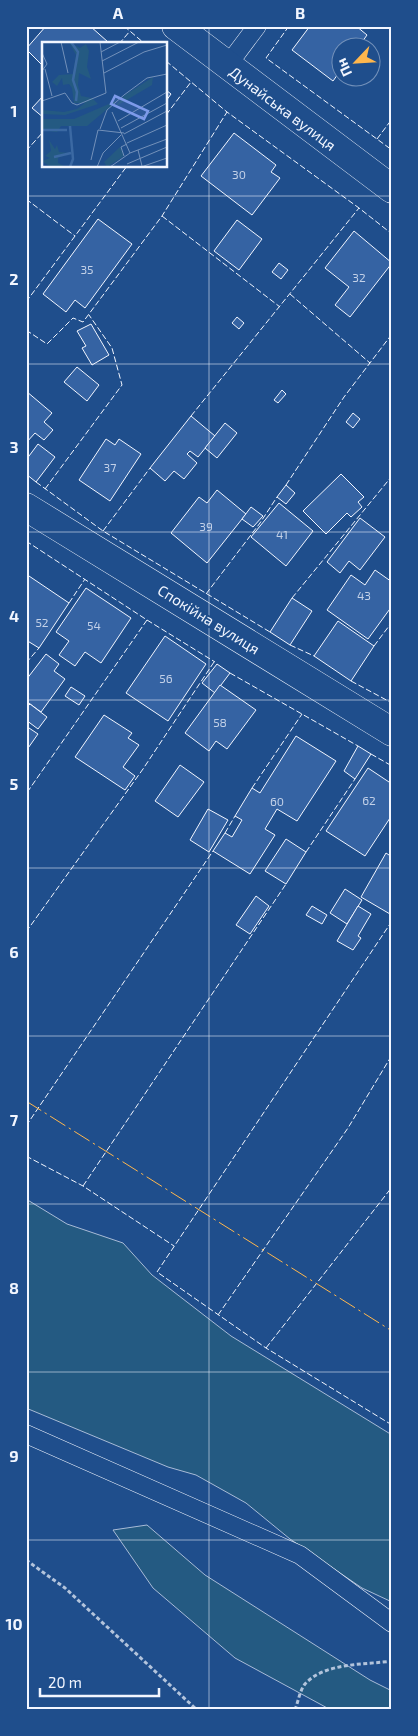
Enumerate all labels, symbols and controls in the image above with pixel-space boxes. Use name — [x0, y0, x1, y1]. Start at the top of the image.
text: A — [113, 3, 124, 22]
text: B — [295, 3, 305, 22]
north arrow — [330, 38, 380, 88]
inset map — [42, 42, 168, 168]
text: Пн — [332, 56, 355, 80]
street label: Дунайська вулиця — [226, 62, 340, 155]
text: 1 — [11, 101, 17, 120]
house number: 30 — [232, 167, 246, 181]
house number: 35 — [80, 262, 94, 276]
text: 2 — [9, 269, 19, 288]
house number: 32 — [352, 270, 366, 284]
text: 3 — [9, 437, 19, 456]
house number: 37 — [104, 460, 116, 474]
house number: 39 — [199, 519, 213, 533]
house number: 41 — [276, 527, 288, 541]
street label: Спокійна вулиця — [154, 580, 263, 658]
house number: 43 — [357, 588, 371, 602]
text: 4 — [9, 606, 19, 625]
house number: 52 — [35, 615, 49, 629]
house number: 54 — [87, 618, 101, 632]
house number: 56 — [159, 671, 173, 685]
house number: 58 — [213, 715, 227, 729]
text: 5 — [10, 774, 19, 793]
house number: 62 — [362, 793, 376, 807]
house number: 60 — [270, 794, 284, 808]
text: 6 — [9, 942, 19, 961]
text: 7 — [10, 1110, 19, 1129]
text: 8 — [9, 1278, 19, 1297]
text: 9 — [9, 1446, 19, 1465]
text: 10 — [5, 1614, 23, 1633]
scale bar — [40, 1666, 159, 1698]
text: 20 m — [48, 1673, 82, 1691]

